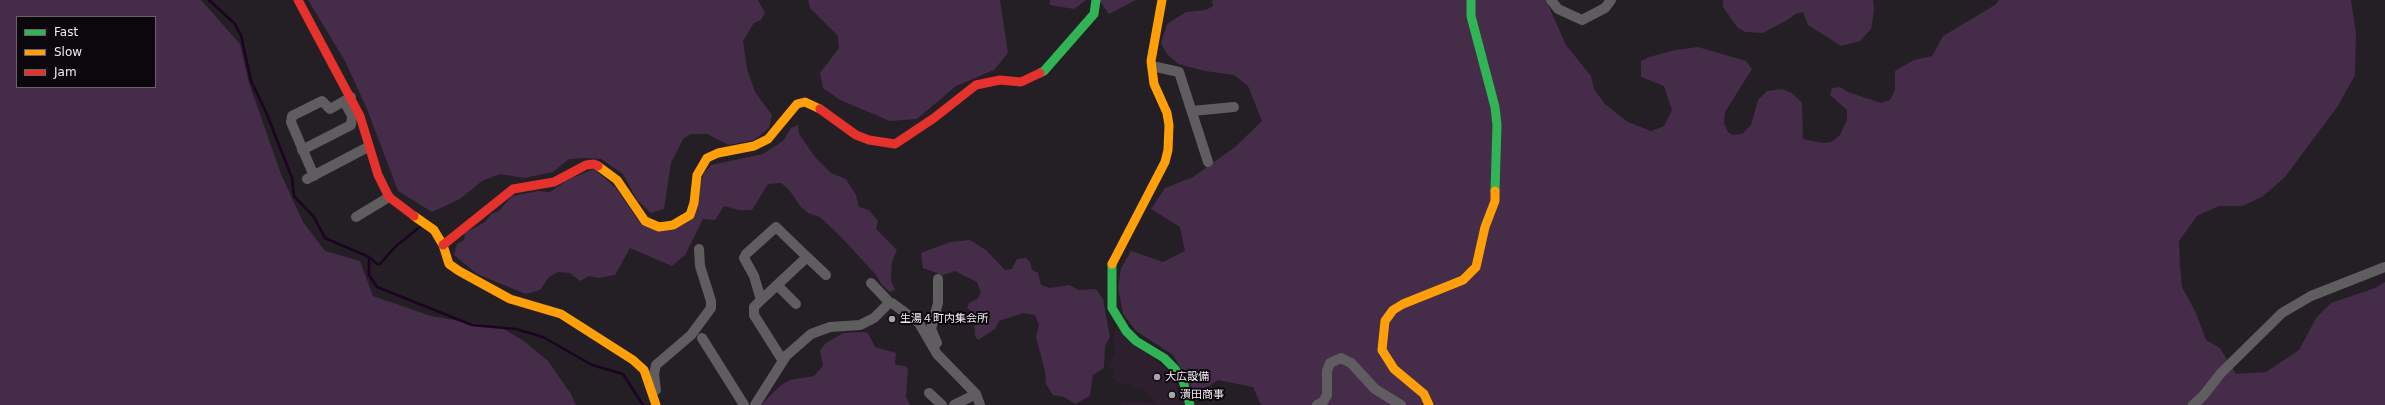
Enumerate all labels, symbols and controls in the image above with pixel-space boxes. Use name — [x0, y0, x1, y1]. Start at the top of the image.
legend — [16, 16, 156, 88]
text: Fast — [54, 25, 78, 39]
text: Slow — [54, 45, 82, 59]
text: Jam — [54, 65, 77, 79]
place label: 生湯４町内集会所 — [900, 312, 988, 326]
marker: 生湯４町内集会所 — [887, 314, 897, 324]
place label: 大広設備 — [1165, 370, 1209, 384]
marker: 大広設備 — [1152, 372, 1162, 382]
place label: 潰田商事 — [1180, 388, 1224, 402]
marker: 潰田商事 — [1167, 390, 1177, 400]

